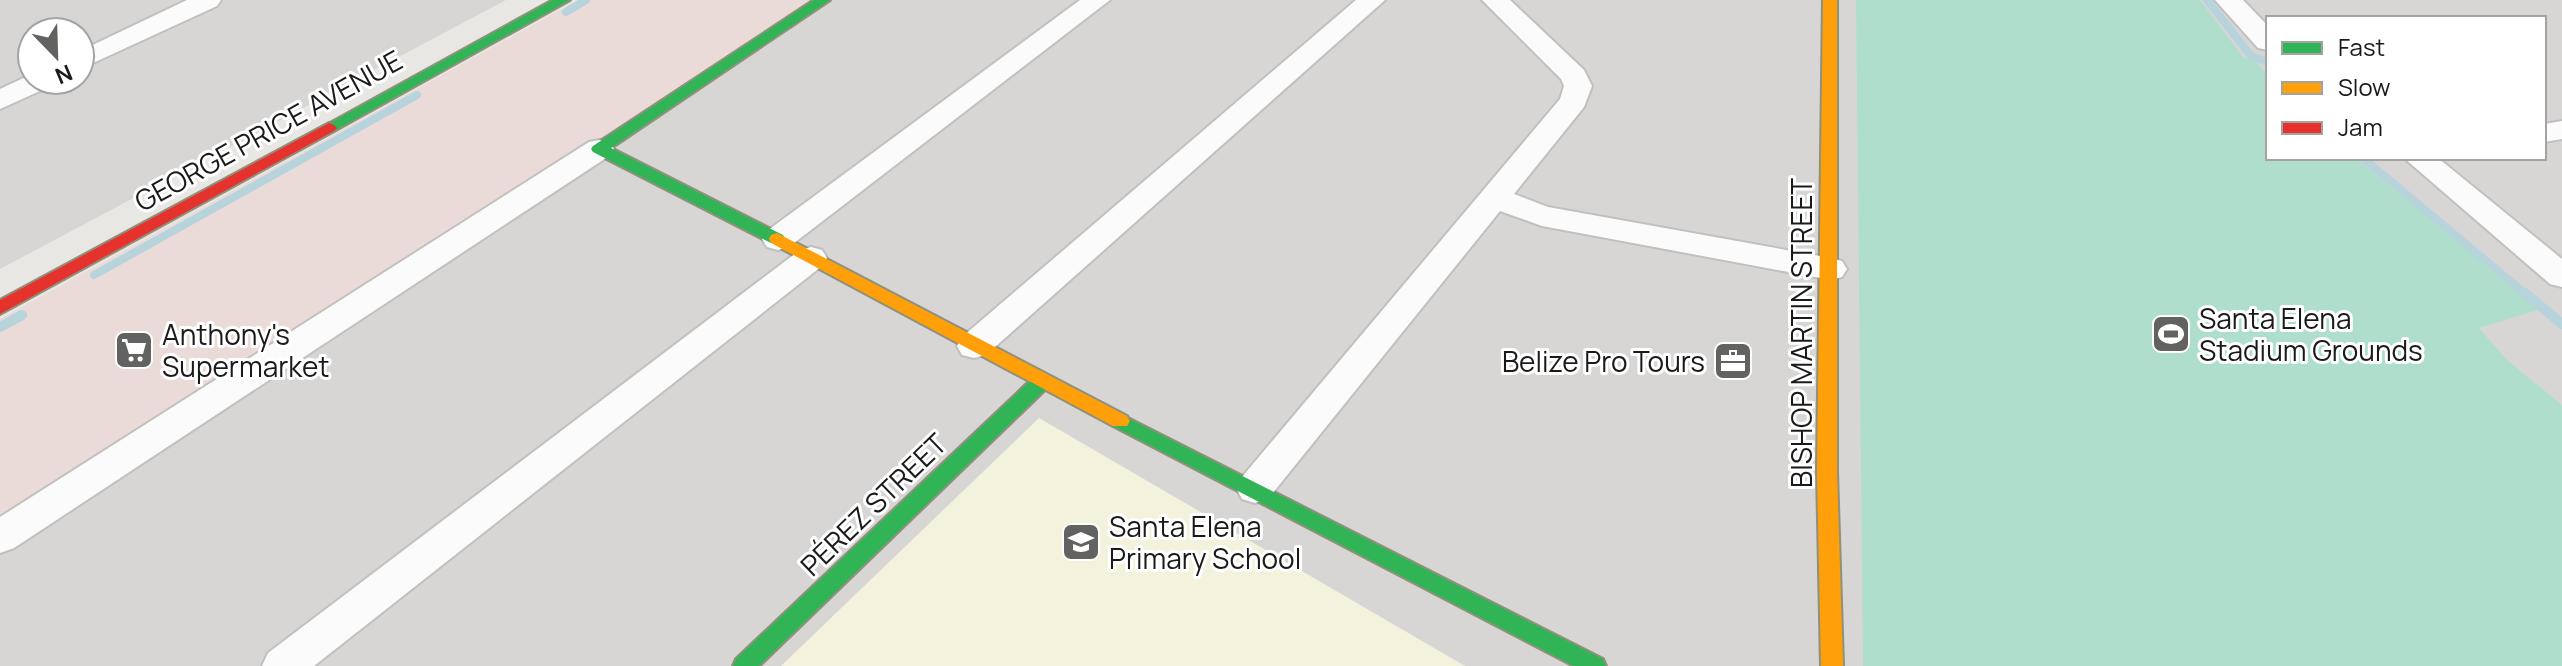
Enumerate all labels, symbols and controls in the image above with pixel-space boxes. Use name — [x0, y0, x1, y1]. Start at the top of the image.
north arrow — [16, 16, 96, 96]
legend — [2266, 16, 2546, 160]
text: Fast — [2338, 30, 2385, 63]
street label: GEORGE PRICE AVENUE — [128, 41, 408, 219]
text: N — [51, 58, 77, 91]
text: Slow — [2338, 70, 2391, 103]
text: Jam — [2338, 110, 2383, 143]
street label: BISHOP MARTIN STREET — [1782, 178, 1820, 488]
place label: Santa Elena Stadium Grounds — [2199, 299, 2423, 369]
sports icon: Santa Elena Stadium Grounds — [2150, 313, 2192, 355]
place label: Anthony's Supermarket — [162, 315, 330, 385]
supermarket icon: Anthony's Supermarket — [113, 329, 155, 371]
office icon: Belize Pro Tours — [1712, 340, 1754, 382]
place label: Belize Pro Tours — [1502, 342, 1705, 380]
street label: PÉREZ STREET — [792, 424, 955, 583]
place label: Santa Elena Primary School — [1109, 507, 1301, 577]
school or university icon: Santa Elena Primary School — [1060, 521, 1102, 563]

